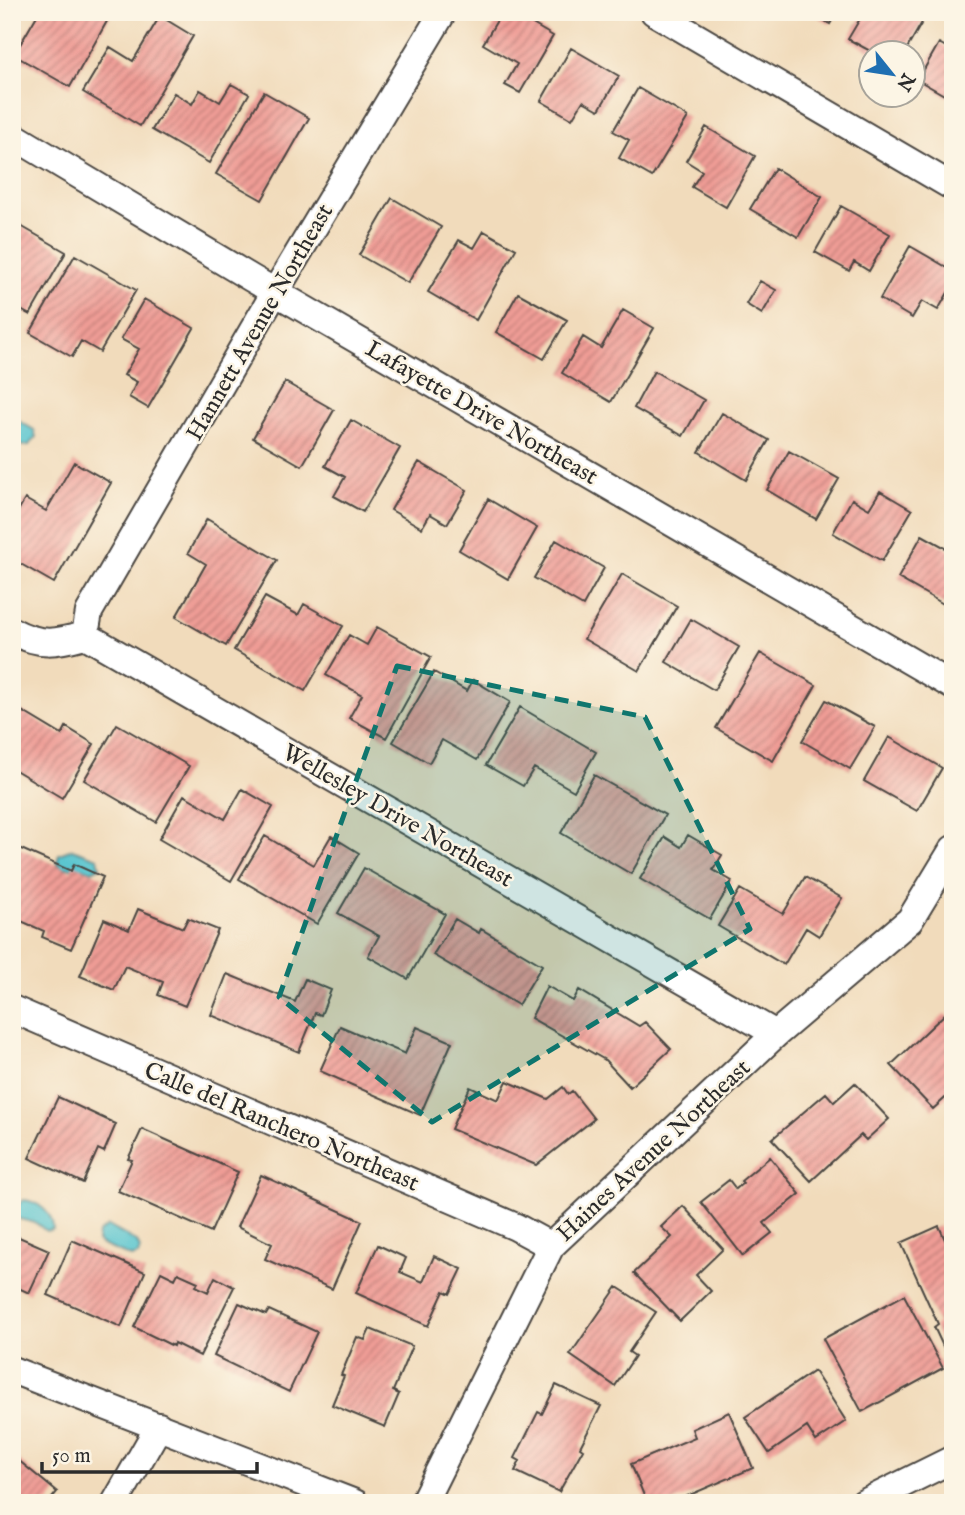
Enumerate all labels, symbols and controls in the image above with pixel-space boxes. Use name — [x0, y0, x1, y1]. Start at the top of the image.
north arrow — [856, 38, 926, 108]
text: N — [890, 68, 920, 95]
street label: Hannett Avenue Northeast — [180, 199, 341, 447]
street label: Lafayette Drive Northeast — [359, 334, 603, 493]
street label: Wellesley Drive Northeast — [276, 737, 518, 895]
street label: Haines Avenue Northeast — [550, 1053, 758, 1249]
street label: Calle del Ranchero Northeast — [139, 1055, 423, 1199]
scale bar — [42, 1431, 257, 1475]
text: 50 m — [52, 1443, 91, 1470]

